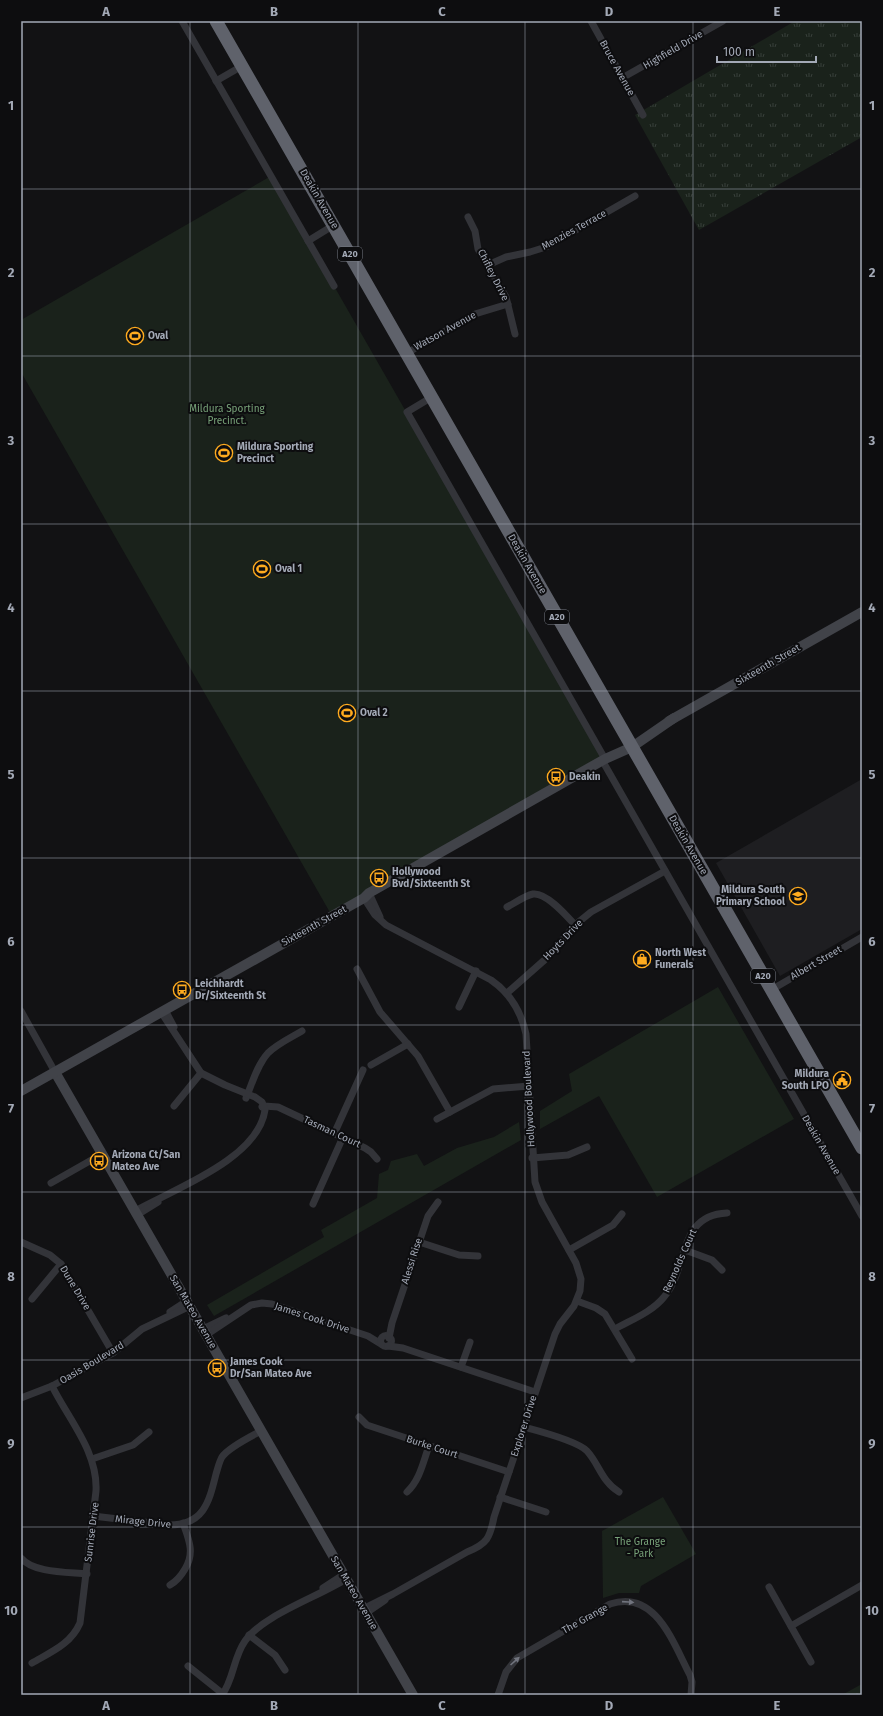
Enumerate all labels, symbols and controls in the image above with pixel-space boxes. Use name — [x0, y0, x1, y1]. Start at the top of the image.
text: A — [101, 4, 110, 19]
text: B — [270, 4, 278, 19]
text: C — [438, 4, 446, 19]
text: D — [605, 4, 614, 19]
text: E — [774, 4, 781, 19]
street label: Highfield Drive — [641, 28, 705, 72]
street label: Bruce Avenue — [597, 38, 637, 98]
scale bar — [717, 38, 816, 64]
text: 100 m — [723, 45, 755, 59]
text: 1 — [8, 98, 14, 113]
text: 1 — [869, 98, 875, 113]
street label: Deakin Avenue — [297, 167, 341, 231]
street label: Menzies Terrace — [540, 207, 608, 253]
road number: A20 — [338, 247, 362, 261]
street label: Chifley Drive — [475, 247, 511, 303]
text: 2 — [8, 265, 15, 280]
text: 2 — [869, 265, 876, 280]
street label: Watson Avenue — [412, 309, 478, 353]
sports icon: Oval — [125, 326, 145, 346]
place label: Oval — [148, 330, 168, 342]
park label: Mildura Sporting Precinct. — [189, 403, 266, 427]
text: 3 — [7, 433, 15, 448]
text: 3 — [868, 433, 876, 448]
place label: Mildura Sporting Precinct — [237, 441, 314, 465]
sports icon: Mildura Sporting Precinct — [214, 443, 234, 463]
street label: Deakin Avenue — [505, 532, 549, 596]
sports icon: Oval 1 — [252, 559, 272, 579]
place label: Oval 1 — [275, 563, 302, 575]
text: 4 — [7, 600, 15, 615]
text: 4 — [868, 600, 876, 615]
road number: A20 — [545, 610, 569, 624]
street label: Sixteenth Street — [734, 641, 803, 688]
sports icon: Oval 2 — [337, 703, 357, 723]
place label: Oval 2 — [360, 707, 388, 719]
text: 5 — [8, 767, 15, 782]
bus stop icon: Deakin — [546, 767, 566, 787]
text: 5 — [869, 767, 876, 782]
place label: Deakin — [569, 771, 601, 783]
street label: Deakin Avenue — [666, 813, 710, 877]
place label: Hollywood Bvd/Sixteenth St — [392, 866, 470, 890]
bus stop icon: Hollywood Bvd/Sixteenth St — [369, 868, 389, 888]
place label: Mildura South Primary School — [716, 884, 785, 908]
school or university icon: Mildura South Primary School — [788, 886, 808, 906]
street label: Sixteenth Street — [279, 903, 349, 949]
street label: Hoyts Drive — [541, 917, 585, 963]
text: 6 — [7, 934, 15, 949]
text: 6 — [868, 934, 876, 949]
street label: Albert Street — [788, 943, 844, 983]
place label: North West Funerals — [655, 947, 706, 971]
shop icon: North West Funerals — [632, 949, 652, 969]
road number: A20 — [751, 969, 775, 983]
place label: Leichhardt Dr/Sixteenth St — [195, 978, 266, 1002]
bus stop icon: Leichhardt Dr/Sixteenth St — [172, 980, 192, 1000]
street label: Hollywood Boulevard — [520, 1050, 538, 1148]
place label: Mildura South LPO — [782, 1068, 830, 1092]
public building icon: Mildura South LPO — [832, 1070, 852, 1090]
text: 7 — [8, 1101, 14, 1116]
text: 7 — [869, 1101, 875, 1116]
street label: Deakin Avenue — [799, 1113, 843, 1177]
street label: Tasman Court — [301, 1114, 363, 1151]
place label: Arizona Ct/San Mateo Ave — [111, 1149, 180, 1173]
bus stop icon: Arizona Ct/San Mateo Ave — [89, 1151, 109, 1171]
street label: Reynolds Court — [661, 1227, 700, 1295]
street label: Alessi Rise — [399, 1236, 425, 1286]
street label: Dune Drive — [57, 1264, 93, 1312]
text: 8 — [7, 1269, 15, 1284]
text: 8 — [868, 1269, 876, 1284]
street label: San Mateo Avenue — [167, 1273, 219, 1351]
street label: James Cook Drive — [273, 1300, 351, 1336]
street label: Oasis Boulevard — [58, 1339, 126, 1387]
place label: James Cook Dr/San Mateo Ave — [229, 1356, 312, 1380]
bus stop icon: James Cook Dr/San Mateo Ave — [207, 1358, 227, 1378]
street label: Explorer Drive — [508, 1394, 540, 1458]
street label: Burke Court — [405, 1433, 460, 1461]
text: 9 — [7, 1436, 15, 1451]
text: 9 — [868, 1436, 876, 1451]
street label: Sunrise Drive — [82, 1501, 102, 1563]
street label: Mirage Drive — [115, 1513, 171, 1531]
park label: The Grange - Park — [615, 1536, 665, 1560]
street label: San Mateo Avenue — [328, 1554, 380, 1632]
one-way arrow — [622, 1598, 635, 1605]
street label: The Grange — [560, 1601, 610, 1637]
text: 10 — [4, 1603, 18, 1618]
text: 10 — [865, 1603, 879, 1618]
one-way arrow — [510, 1656, 520, 1666]
text: A — [101, 1698, 110, 1713]
text: B — [270, 1698, 278, 1713]
text: C — [438, 1698, 446, 1713]
text: D — [605, 1698, 614, 1713]
text: E — [774, 1698, 781, 1713]

